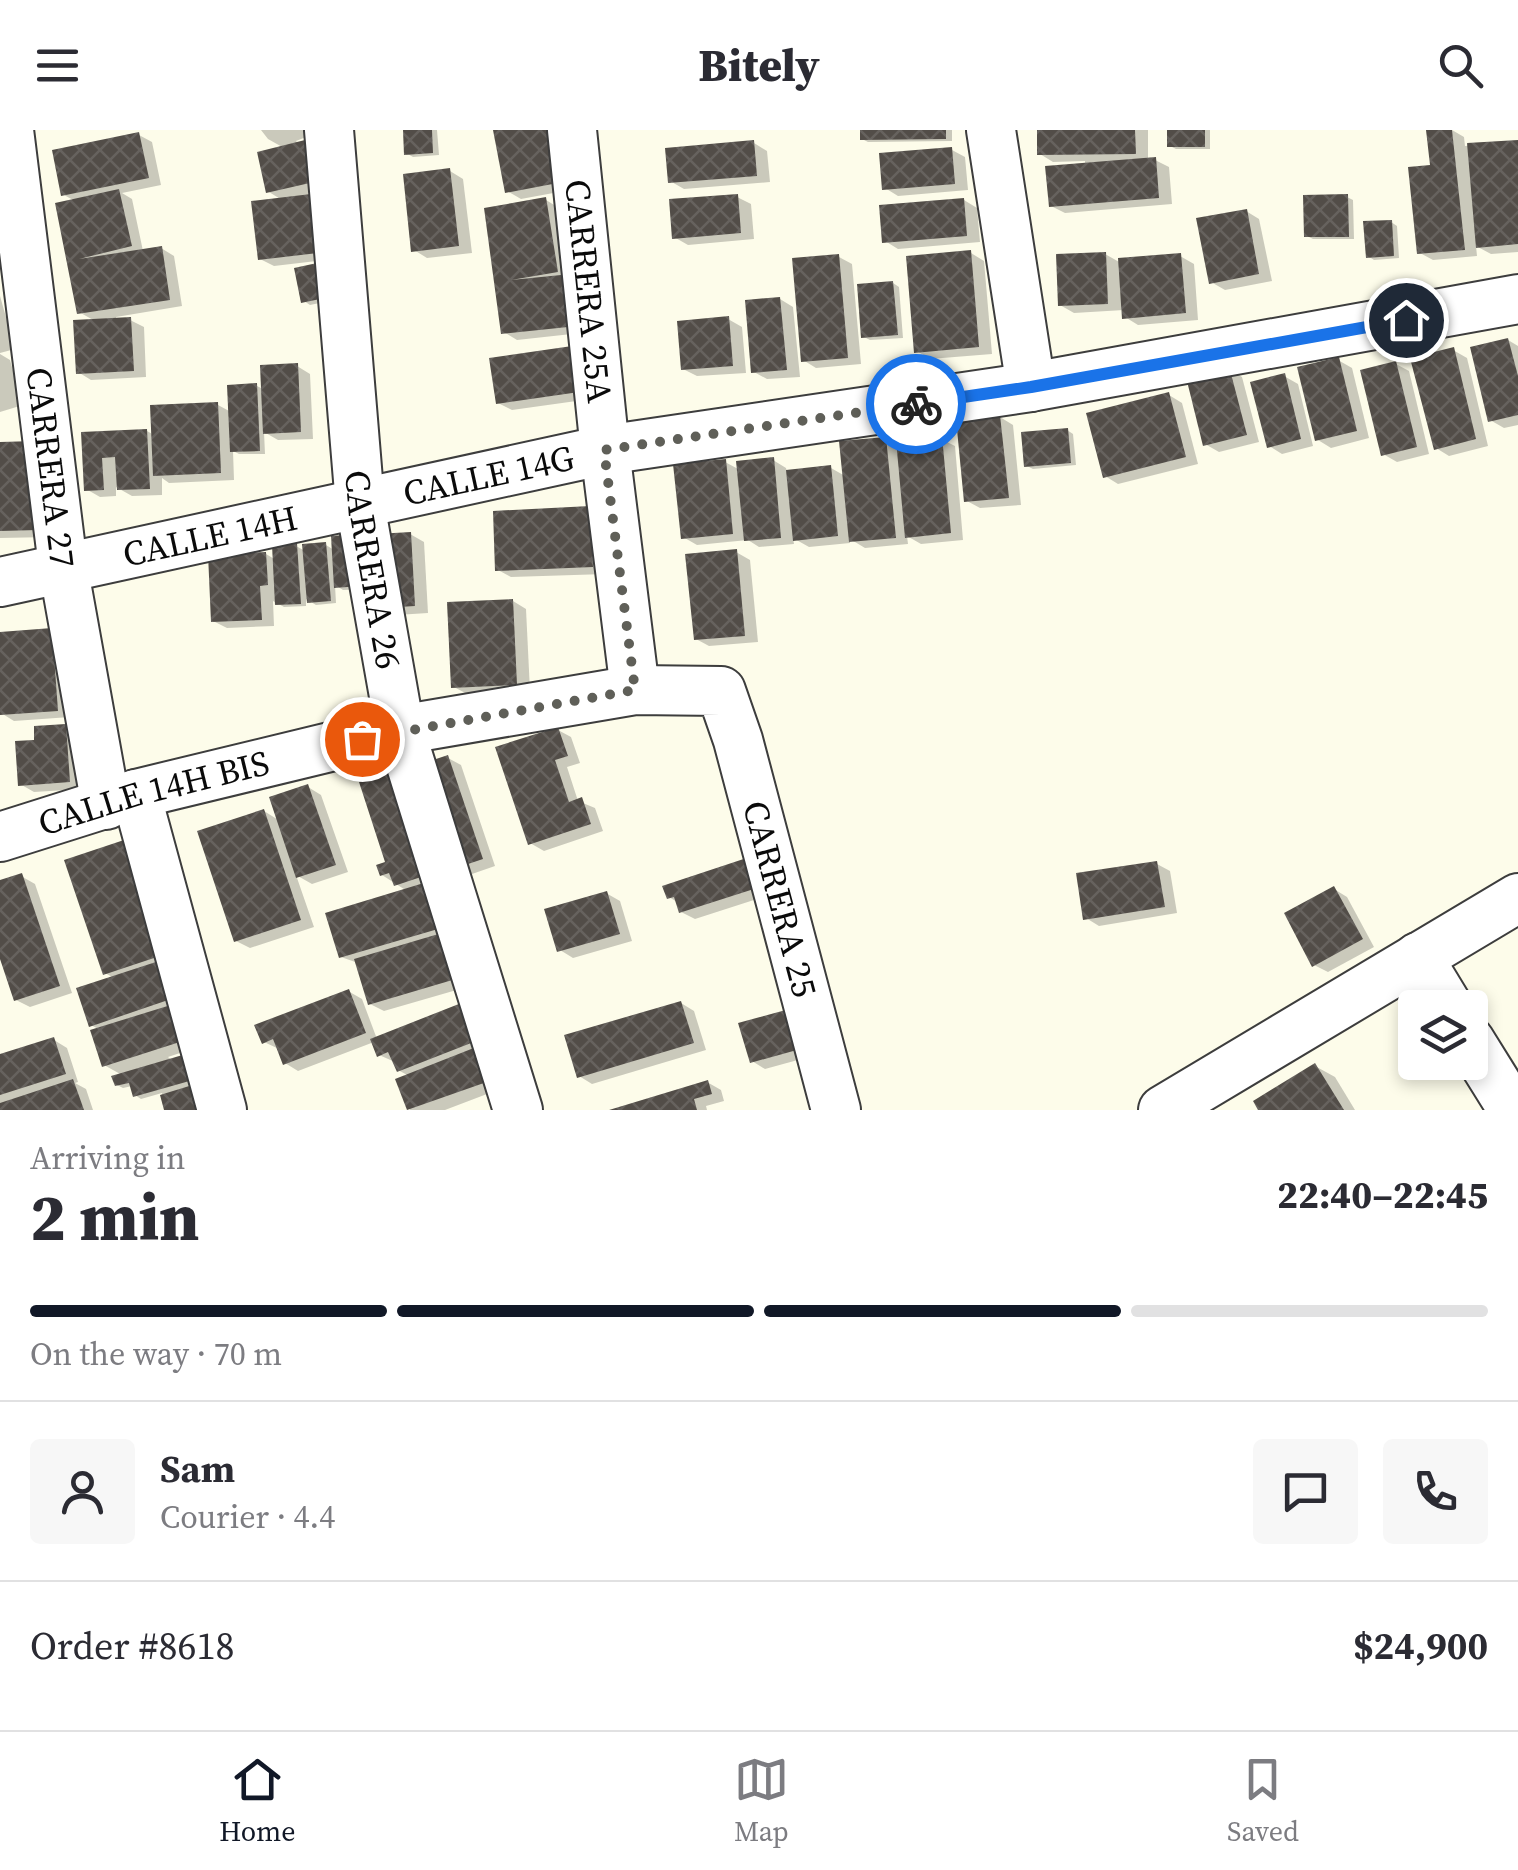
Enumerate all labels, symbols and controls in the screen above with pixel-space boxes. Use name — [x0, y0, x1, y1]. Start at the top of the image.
text: Bitely — [698, 34, 820, 96]
icon: menu — [30, 38, 85, 93]
icon: search — [1433, 38, 1488, 93]
street label: CARRERA 25A — [553, 177, 624, 405]
pin — [1364, 278, 1449, 363]
icon: home — [1379, 293, 1434, 348]
courier — [866, 354, 966, 454]
street label: CARRERA 27 — [15, 365, 87, 570]
icon: bike — [889, 377, 944, 432]
street label: CALLE 14G — [399, 433, 579, 517]
street label: CARRERA 26 — [333, 468, 413, 673]
street label: CALLE 14H — [118, 494, 302, 579]
pin — [320, 697, 405, 782]
icon: bag — [335, 712, 390, 767]
street label: CALLE 14H BIS — [32, 739, 274, 847]
street label: CARRERA 25 — [731, 796, 829, 1002]
map controls — [1398, 990, 1488, 1080]
button: layers — [1398, 990, 1488, 1080]
text: Arriving in — [30, 1136, 185, 1180]
text: 22:40–22:45 — [1277, 1169, 1488, 1221]
text: 2 min — [30, 1173, 200, 1262]
text: On the way · 70 m — [30, 1332, 282, 1376]
button: person — [30, 1439, 135, 1544]
button: chat — [1253, 1439, 1358, 1544]
button: phone — [1383, 1439, 1488, 1544]
text: Sam — [160, 1443, 235, 1495]
text: Courier · 4.4 — [160, 1495, 335, 1539]
text: Order #8618 — [30, 1620, 234, 1672]
text: $24,900 — [1353, 1620, 1488, 1672]
tab: Home — [219, 1752, 296, 1850]
tab: Map — [734, 1752, 789, 1850]
tab: Saved — [1227, 1752, 1299, 1850]

